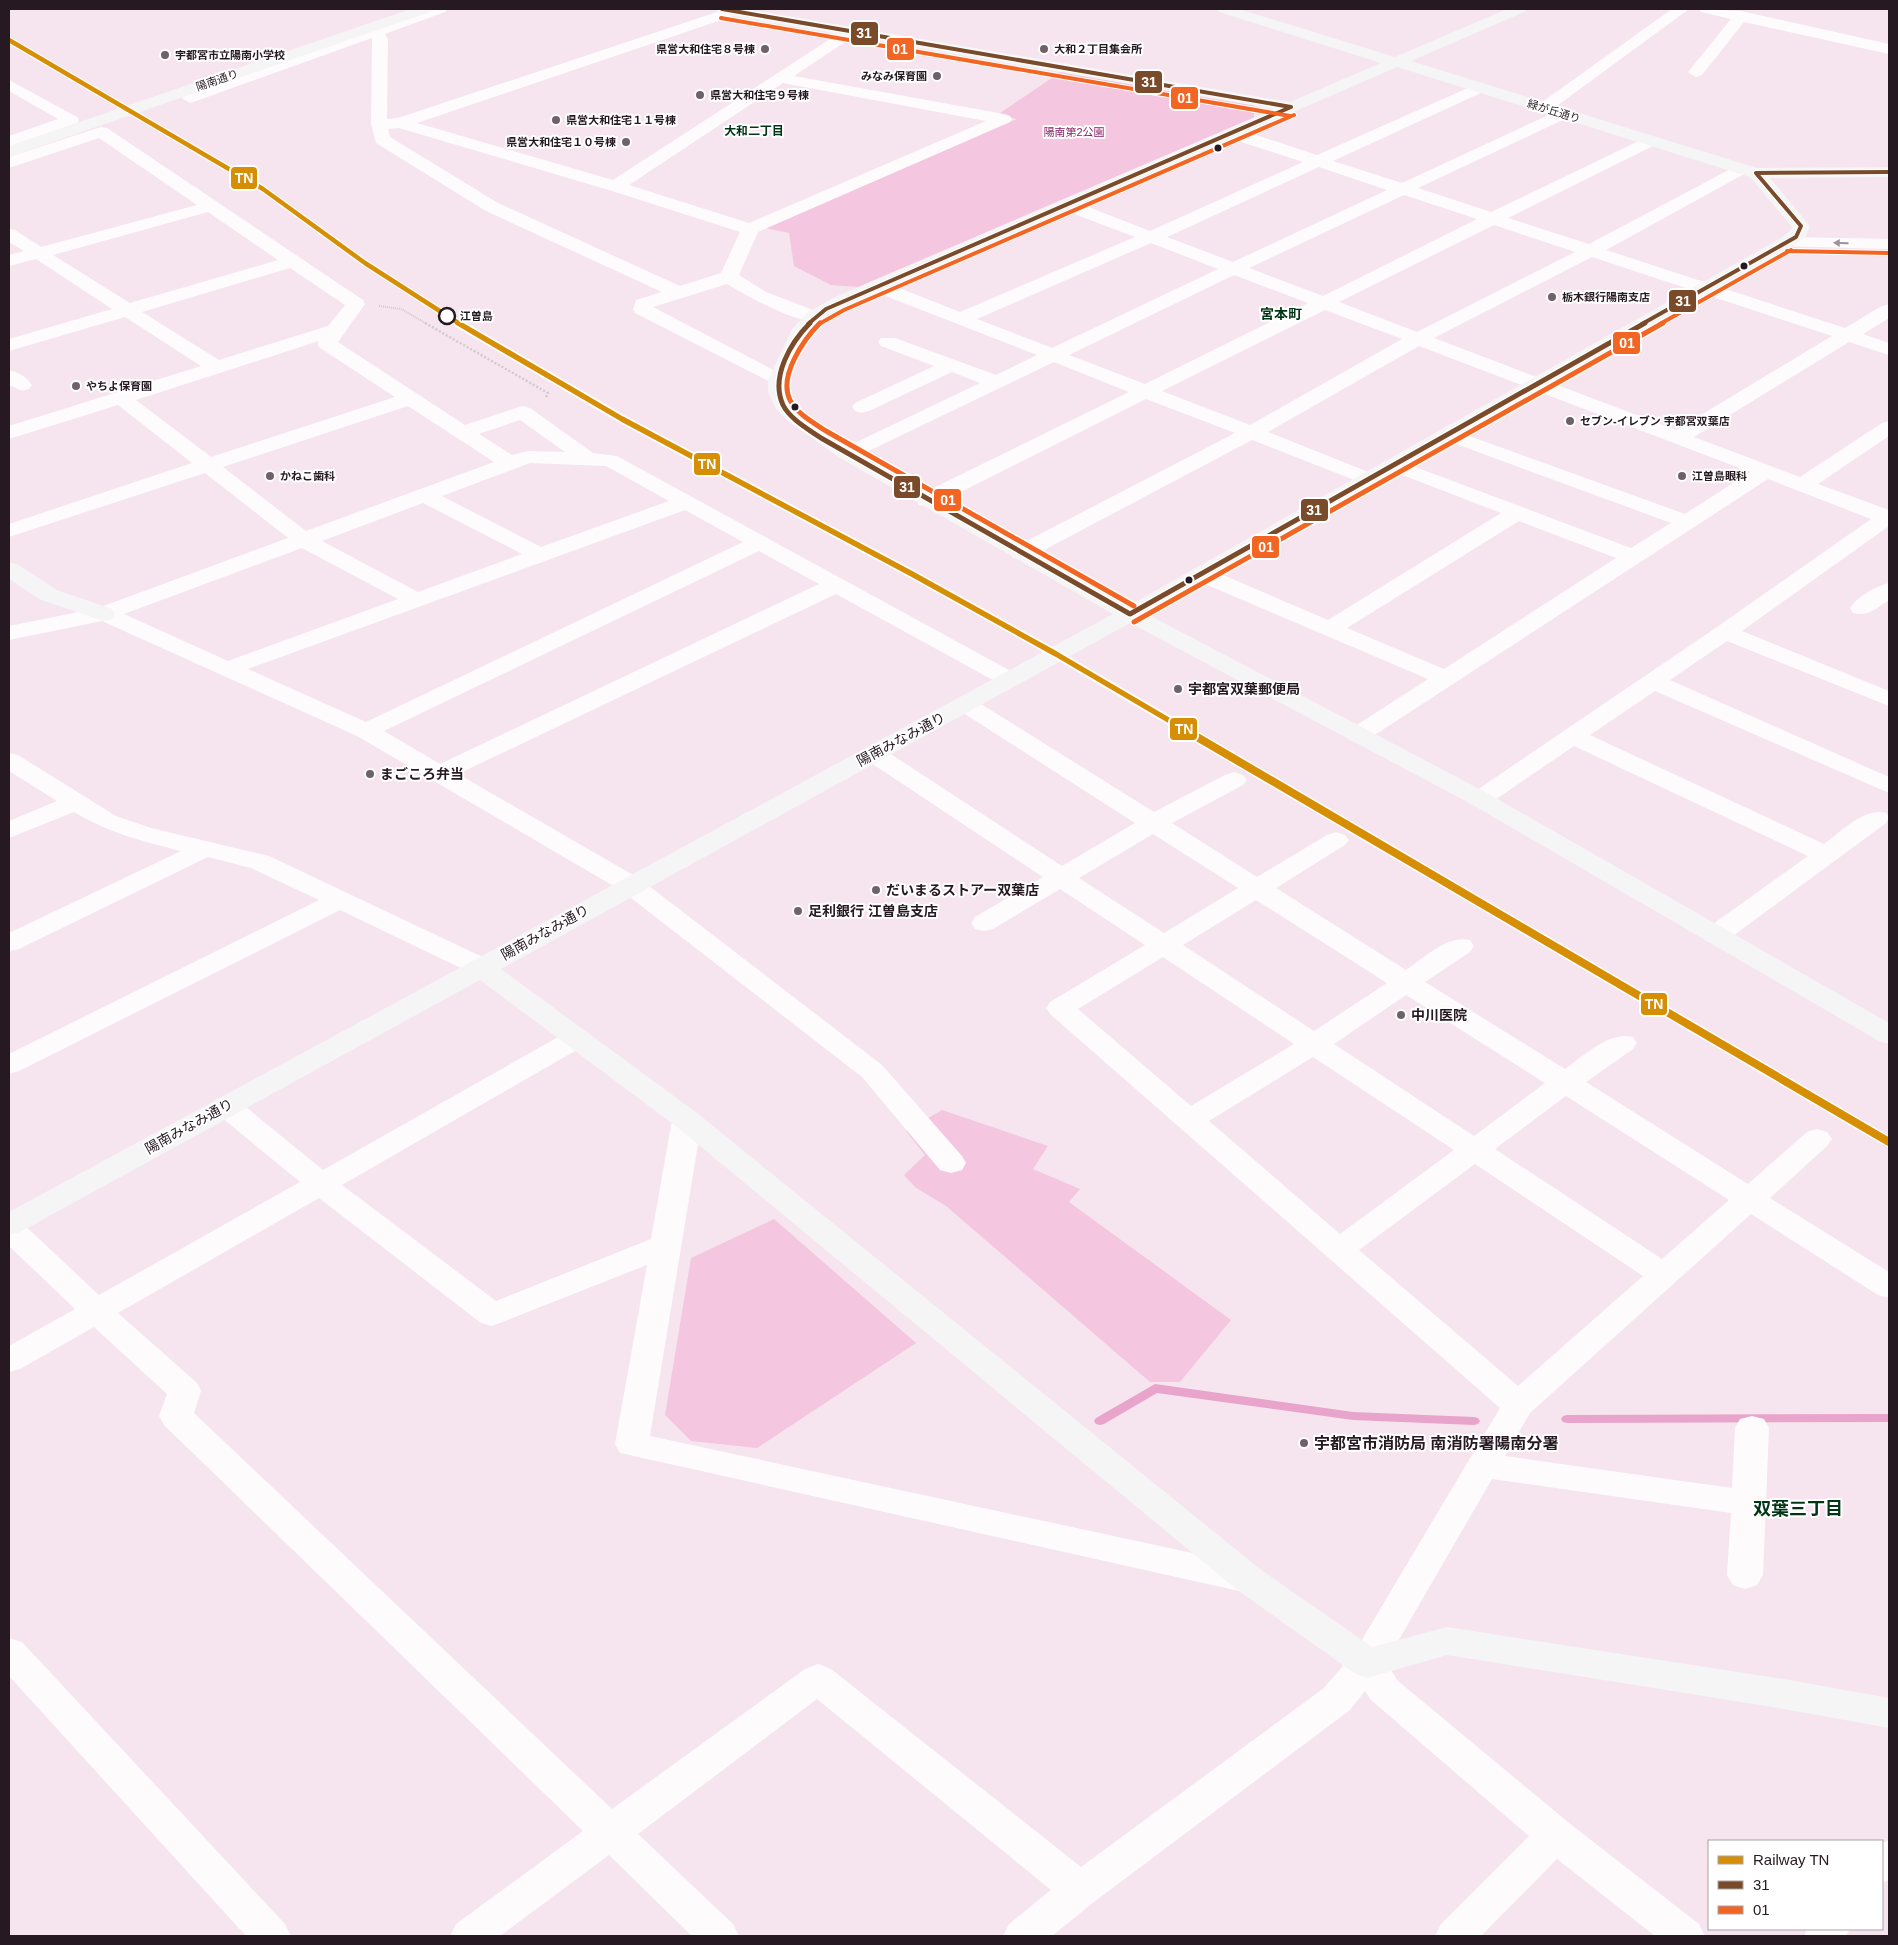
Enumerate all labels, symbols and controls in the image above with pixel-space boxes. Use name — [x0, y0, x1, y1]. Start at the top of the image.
line badge: 31 — [850, 21, 879, 46]
text: 31 — [856, 25, 872, 41]
line badge: 01 — [886, 37, 915, 61]
text: 01 — [892, 41, 908, 57]
place label: 県営大和住宅８号棟 — [656, 43, 755, 55]
marker: 県営大和住宅８号棟 — [759, 43, 771, 55]
marker: 大和２丁目集会所 — [1038, 43, 1050, 55]
place label: 大和２丁目集会所 — [1054, 43, 1142, 55]
marker: 宇都宮市立陽南小学校 — [159, 49, 171, 61]
place label: 宇都宮市立陽南小学校 — [175, 49, 285, 61]
street label: 陽南通り — [194, 67, 240, 93]
place label: みなみ保育園 — [861, 70, 927, 82]
marker: みなみ保育園 — [931, 70, 943, 82]
line badge: 31 — [1134, 70, 1163, 94]
text: 31 — [1141, 74, 1157, 90]
line badge: 01 — [1170, 86, 1199, 110]
marker: 県営大和住宅９号棟 — [694, 89, 706, 101]
place label: 県営大和住宅９号棟 — [710, 89, 809, 101]
text: 01 — [1177, 90, 1193, 106]
street label: 緑が丘通り — [1526, 97, 1582, 125]
marker: 県営大和住宅１１号棟 — [550, 114, 562, 126]
place label: 県営大和住宅１１号棟 — [566, 114, 676, 126]
district label: 大和二丁目 — [724, 124, 784, 138]
park label: 陽南第2公園 — [1043, 126, 1105, 138]
place label: 県営大和住宅１０号棟 — [506, 136, 616, 148]
marker: 県営大和住宅１０号棟 — [620, 136, 632, 148]
unlabelled marker — [1213, 143, 1223, 153]
line badge: TN — [230, 166, 258, 190]
text: TN — [235, 170, 253, 186]
one-way arrow — [1832, 239, 1848, 247]
unlabelled marker — [1739, 261, 1749, 271]
line badge: 31 — [1668, 289, 1697, 313]
marker: 栃木銀行陽南支店 — [1546, 291, 1558, 303]
place label: 栃木銀行陽南支店 — [1562, 291, 1650, 303]
text: 31 — [1675, 293, 1691, 309]
district label: 宮本町 — [1260, 306, 1302, 322]
marker: 江曽島 — [438, 307, 456, 325]
place label: 江曽島 — [460, 310, 493, 322]
line badge: 01 — [1612, 331, 1641, 355]
text: 01 — [1619, 335, 1635, 351]
marker: やちよ保育園 — [70, 380, 82, 392]
place label: やちよ保育園 — [86, 380, 152, 392]
unlabelled marker — [790, 402, 800, 412]
marker: セブン-イレブン 宇都宮双葉店 — [1564, 415, 1576, 427]
place label: セブン-イレブン 宇都宮双葉店 — [1580, 415, 1730, 427]
line badge: TN — [693, 452, 721, 476]
text: TN — [698, 456, 716, 472]
marker: かねこ歯科 — [264, 470, 276, 482]
place label: かねこ歯科 — [280, 470, 335, 482]
marker: 江曽島眼科 — [1676, 470, 1688, 482]
place label: 江曽島眼科 — [1692, 470, 1747, 482]
line badge: 31 — [893, 475, 921, 499]
text: 31 — [899, 479, 915, 495]
line badge: 01 — [933, 488, 962, 512]
text: 01 — [940, 492, 956, 508]
line badge: 31 — [1300, 498, 1329, 522]
text: 31 — [1306, 502, 1322, 518]
line badge: 01 — [1251, 535, 1280, 559]
text: 01 — [1258, 539, 1274, 555]
unlabelled marker — [1184, 575, 1194, 585]
place label: 宇都宮双葉郵便局 — [1188, 681, 1300, 697]
marker: 宇都宮双葉郵便局 — [1172, 683, 1184, 695]
street label: 陽南みなみ通り — [854, 709, 948, 769]
line badge: TN — [1169, 717, 1198, 741]
text: TN — [1175, 721, 1193, 737]
place label: まごころ弁当 — [380, 766, 464, 782]
marker: まごころ弁当 — [364, 768, 376, 780]
place label: だいまるストアー双葉店 — [886, 882, 1039, 898]
marker: だいまるストアー双葉店 — [870, 884, 882, 896]
street label: 陽南みなみ通り — [498, 901, 592, 963]
place label: 足利銀行 江曽島支店 — [808, 903, 938, 919]
marker: 足利銀行 江曽島支店 — [792, 905, 804, 917]
line badge: TN — [1640, 992, 1668, 1016]
text: TN — [1645, 996, 1663, 1012]
place label: 中川医院 — [1411, 1007, 1467, 1023]
marker: 中川医院 — [1395, 1009, 1407, 1021]
street label: 陽南みなみ通り — [142, 1095, 236, 1157]
place label: 宇都宮市消防局 南消防署陽南分署 — [1314, 1435, 1558, 1452]
marker: 宇都宮市消防局 南消防署陽南分署 — [1298, 1437, 1310, 1449]
district label: 双葉三丁目 — [1753, 1499, 1843, 1519]
legend — [1708, 1840, 1883, 1930]
text: Railway TN — [1753, 1851, 1829, 1868]
text: 31 — [1753, 1876, 1770, 1893]
text: 01 — [1753, 1901, 1770, 1918]

